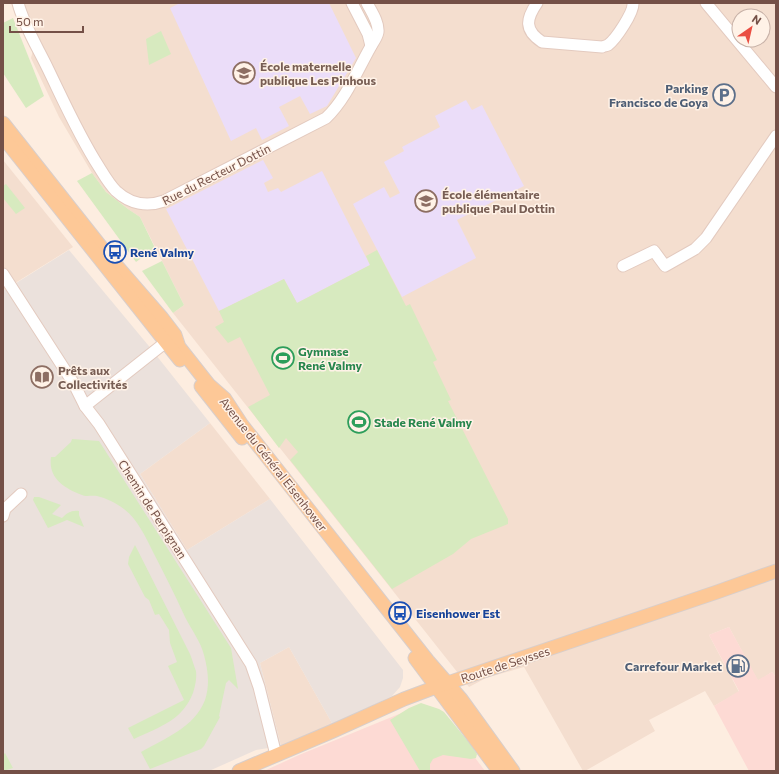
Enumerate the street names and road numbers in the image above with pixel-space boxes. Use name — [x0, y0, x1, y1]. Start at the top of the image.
street label: Rue du Recteur Dottin — [159, 141, 273, 207]
street label: Avenue du Général Eisenhower — [217, 394, 331, 534]
street label: Chemin de Perpignan — [116, 457, 190, 561]
street label: Route de Seysses — [459, 643, 551, 685]

